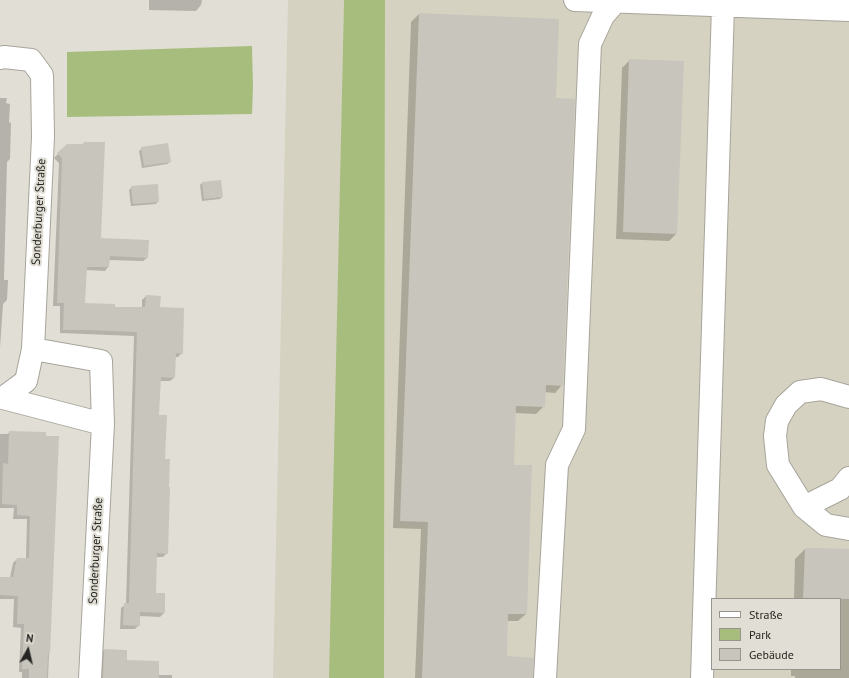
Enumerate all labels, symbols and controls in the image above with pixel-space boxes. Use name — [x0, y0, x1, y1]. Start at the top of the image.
street label: Sonderburger Straße — [29, 158, 49, 266]
street label: Sonderburger Straße — [86, 497, 106, 605]
legend — [711, 598, 841, 670]
text: Straße — [749, 607, 783, 622]
text: Park — [749, 627, 771, 642]
north arrow — [8, 630, 48, 670]
text: N — [25, 631, 34, 646]
text: Gebäude — [749, 647, 794, 662]

